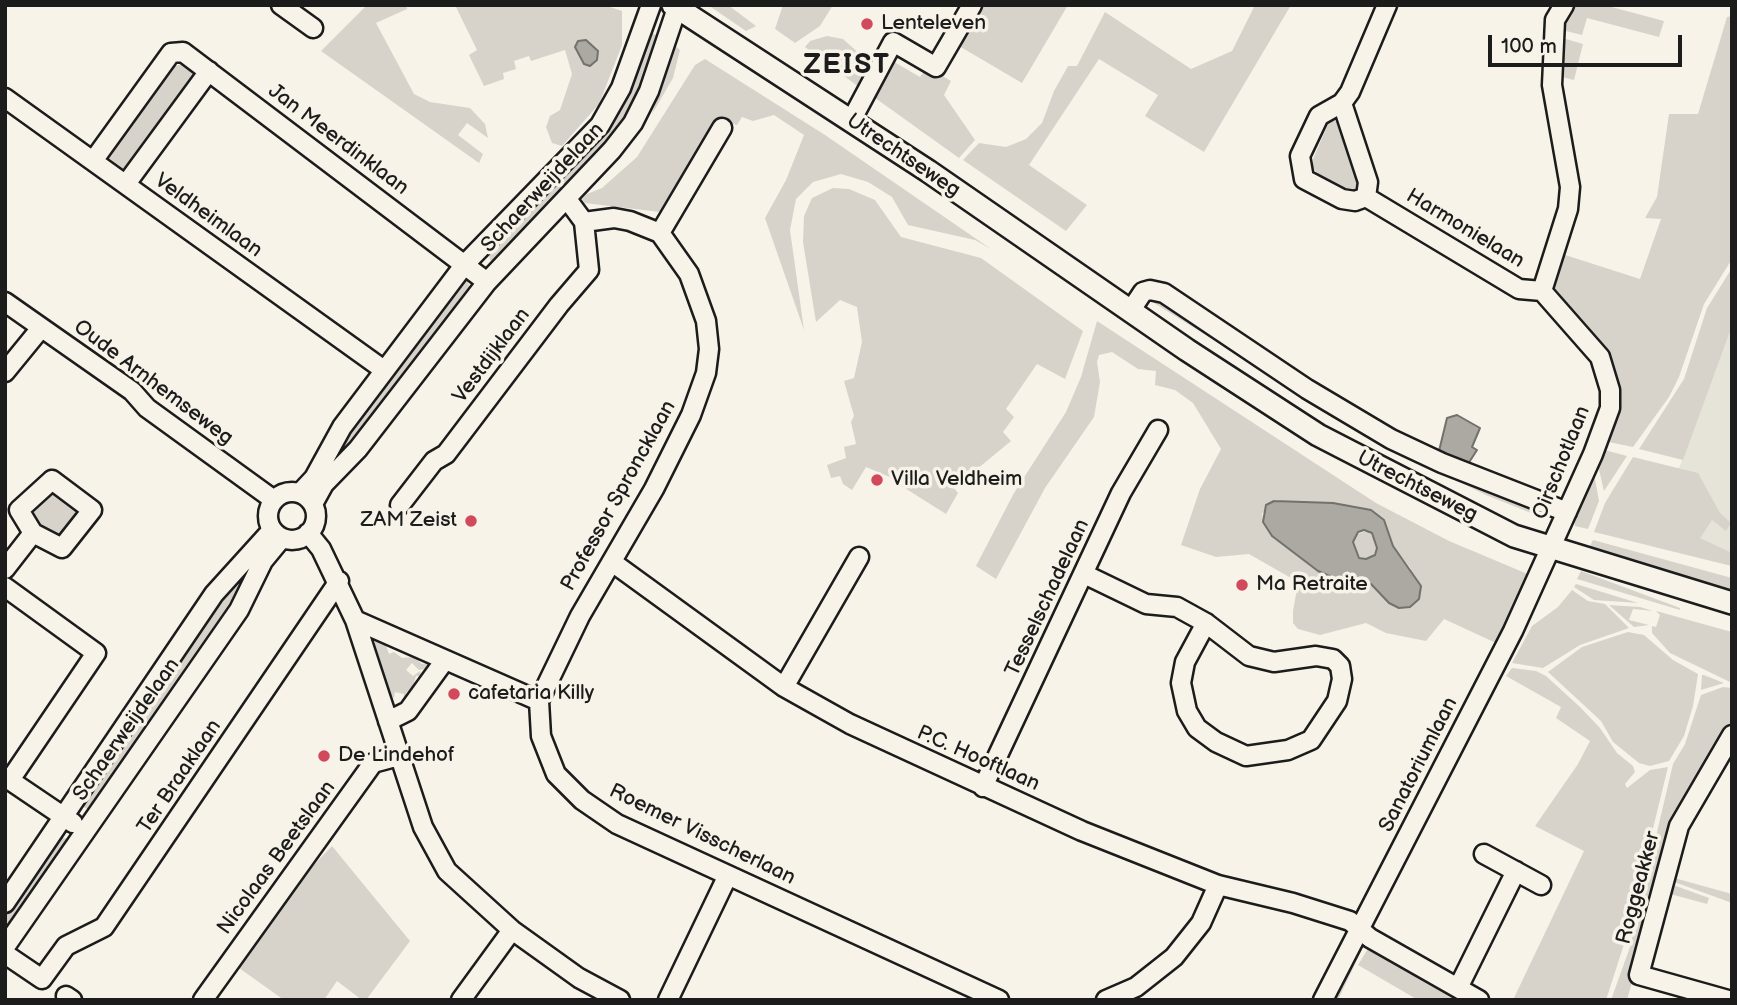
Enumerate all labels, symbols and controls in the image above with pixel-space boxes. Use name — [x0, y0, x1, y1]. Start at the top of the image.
place label: Lenteleven — [881, 11, 986, 37]
marker: Lenteleven — [859, 16, 875, 32]
scale bar — [1492, 21, 1686, 65]
text: 100 m — [1501, 34, 1557, 59]
district label: ZEIST — [804, 49, 890, 83]
street label: Jan Meerdinklaan — [263, 79, 413, 201]
street label: Utrechtseweg — [841, 109, 965, 203]
street label: Schaerweijdelaan — [476, 118, 610, 258]
street label: Veldheimlaan — [149, 169, 267, 263]
street label: Harmonielaan — [1401, 184, 1529, 274]
street label: Vestdijklaan — [448, 304, 536, 408]
street label: Oude Arnhemseweg — [68, 315, 238, 451]
street label: Professor Sproncklaan — [556, 396, 682, 596]
street label: Oirschotlaan — [1528, 403, 1596, 523]
street label: Utrechtseweg — [1353, 446, 1481, 528]
place label: Villa Veldheim — [891, 467, 1022, 493]
marker: Villa Veldheim — [869, 472, 885, 488]
place label: ZAM Zeist — [360, 508, 457, 534]
marker: ZAM Zeist — [463, 513, 479, 529]
street label: Tesselschadelaan — [1001, 515, 1095, 681]
place label: Ma Retraite — [1256, 572, 1368, 598]
marker: Ma Retraite — [1234, 577, 1250, 593]
street label: Schaerweijdelaan — [68, 654, 186, 806]
place label: cafetaria Killy — [468, 681, 594, 707]
marker: cafetaria Killy — [446, 686, 462, 702]
street label: Sanatoriumlaan — [1374, 693, 1464, 837]
street label: Ter Braaklaan — [133, 715, 227, 839]
street label: P.C. Hooftlaan — [913, 721, 1043, 797]
place label: De Lindehof — [338, 743, 454, 769]
marker: De Lindehof — [316, 748, 332, 764]
street label: Nicolaas Beetslaan — [213, 776, 341, 940]
street label: Roemer Visscherlaan — [605, 779, 799, 891]
street label: Roggeakker — [1612, 829, 1666, 947]

